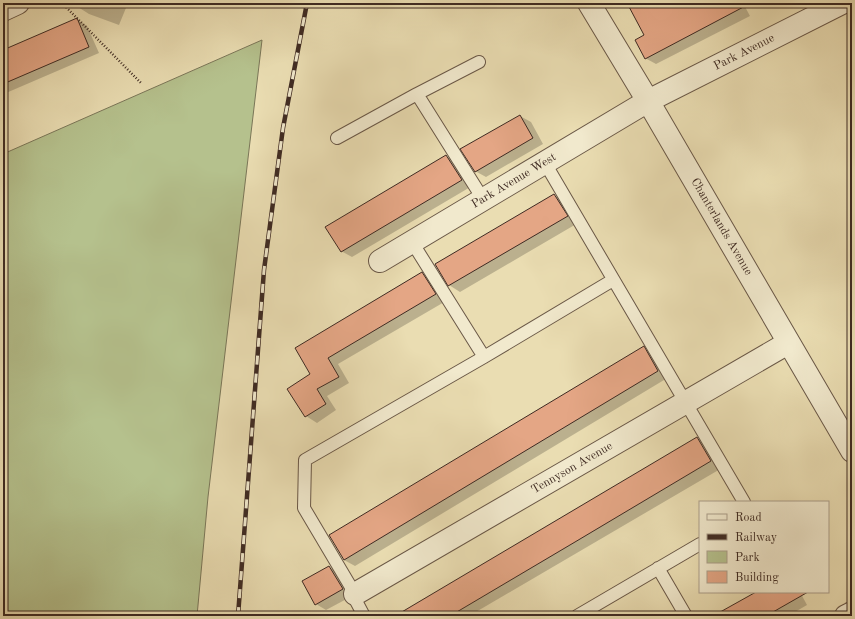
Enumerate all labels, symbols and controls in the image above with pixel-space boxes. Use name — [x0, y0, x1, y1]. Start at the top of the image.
street label: Park Avenue — [712, 32, 777, 73]
street label: Park Avenue West — [470, 151, 558, 211]
street label: Chanterlands Avenue — [688, 176, 755, 278]
street label: Tennyson Avenue — [529, 440, 615, 496]
legend — [699, 501, 829, 593]
text: Road — [735, 512, 762, 524]
text: Railway — [735, 532, 778, 544]
text: Park — [735, 552, 760, 564]
text: Building — [735, 572, 779, 584]

